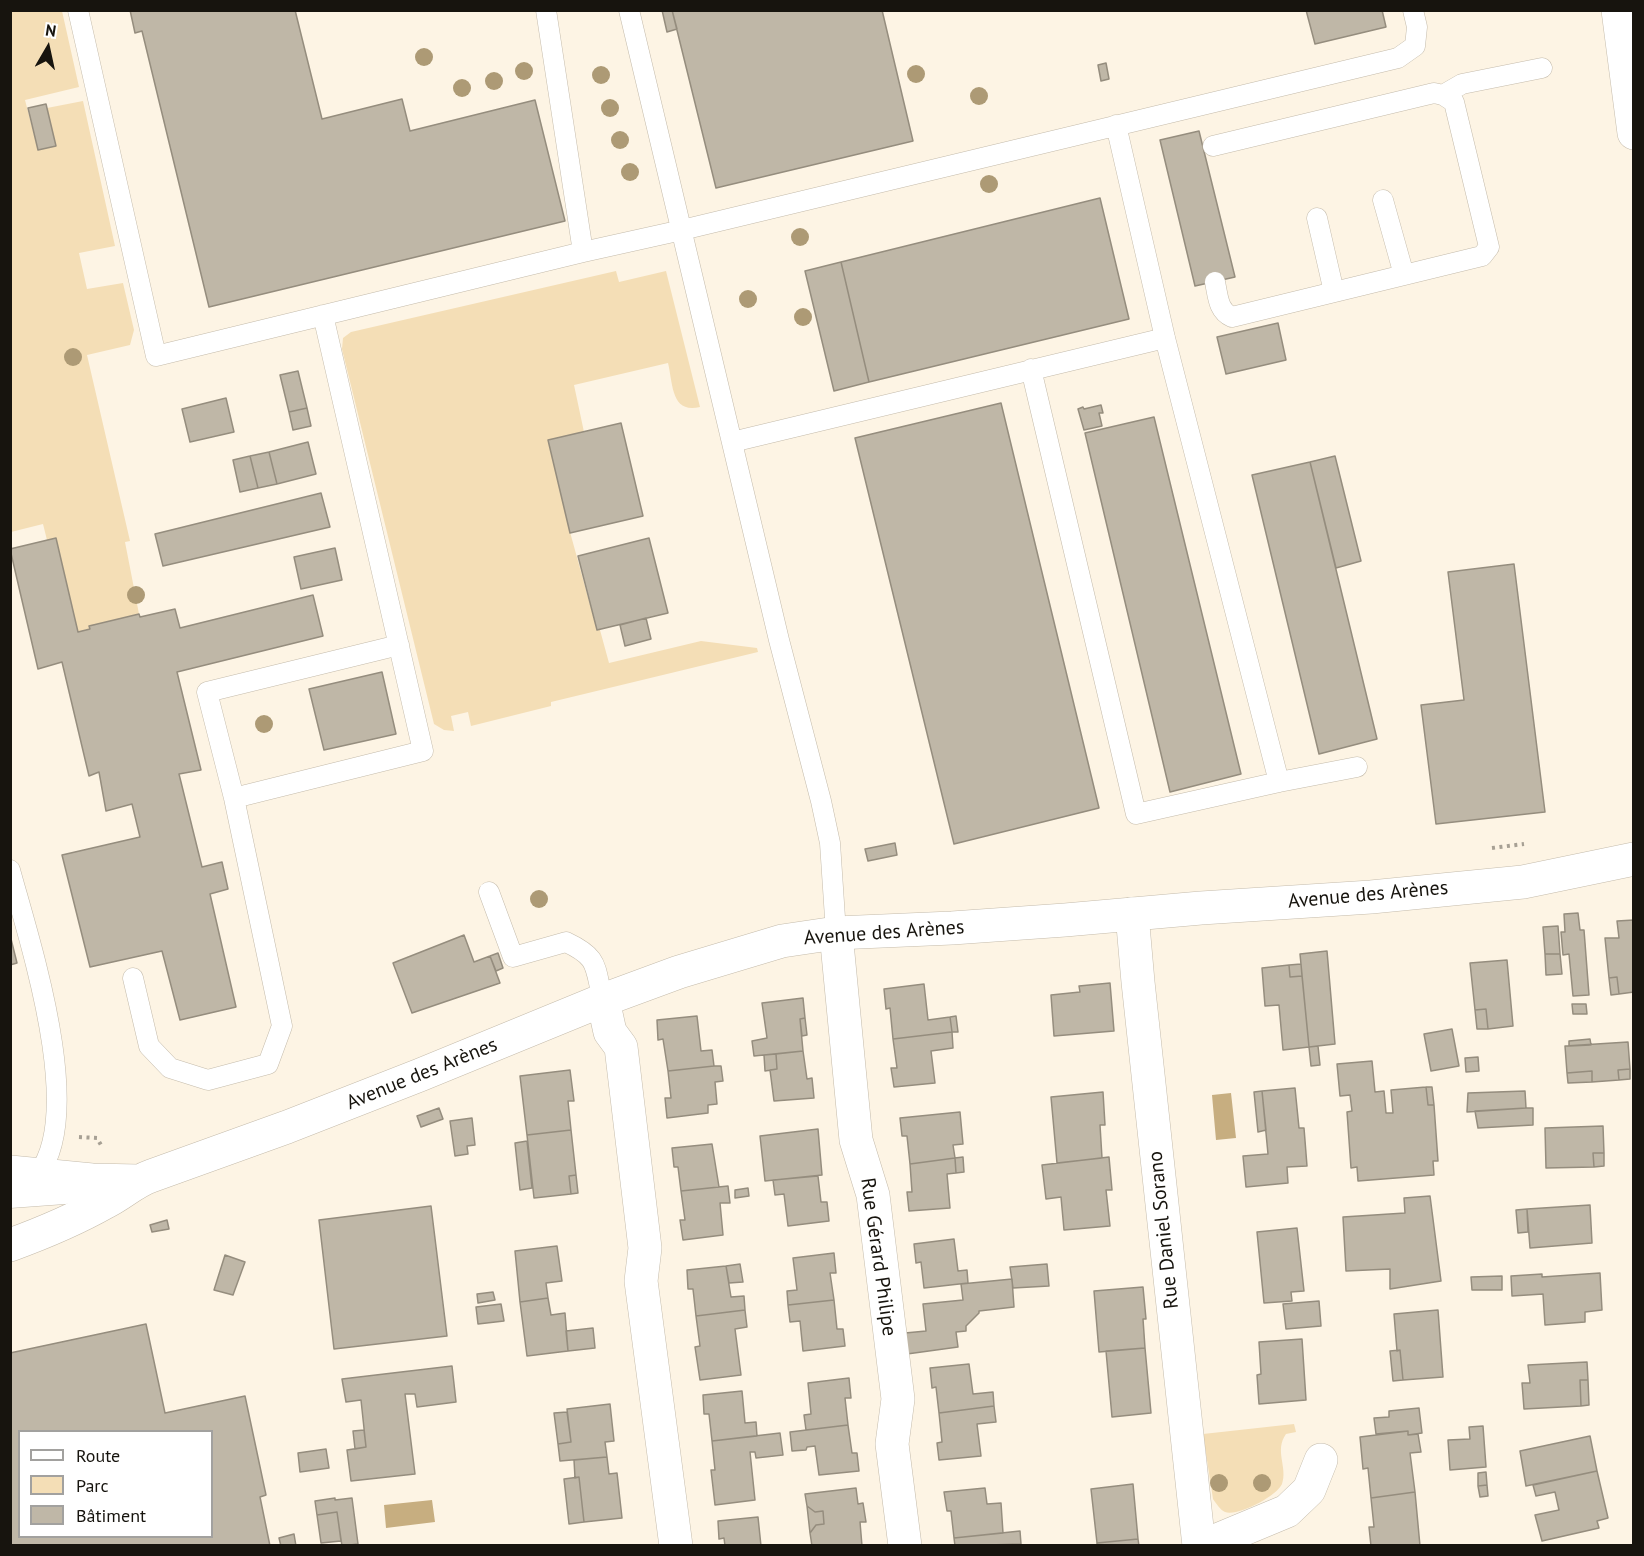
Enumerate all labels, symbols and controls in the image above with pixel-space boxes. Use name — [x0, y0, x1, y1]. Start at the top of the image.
north arrow — [18, 18, 78, 78]
text: N — [44, 20, 58, 41]
street label: Avenue des Arènes — [1287, 876, 1449, 914]
street label: Avenue des Arènes — [803, 915, 965, 951]
street label: Avenue des Arènes — [343, 1033, 501, 1115]
street label: Rue Daniel Sorano — [1144, 1150, 1184, 1310]
street label: Rue Gérard Philipe — [855, 1176, 901, 1338]
legend — [18, 1430, 213, 1538]
text: Route — [76, 1444, 120, 1467]
text: Parc — [76, 1474, 109, 1497]
text: Bâtiment — [76, 1504, 146, 1527]

